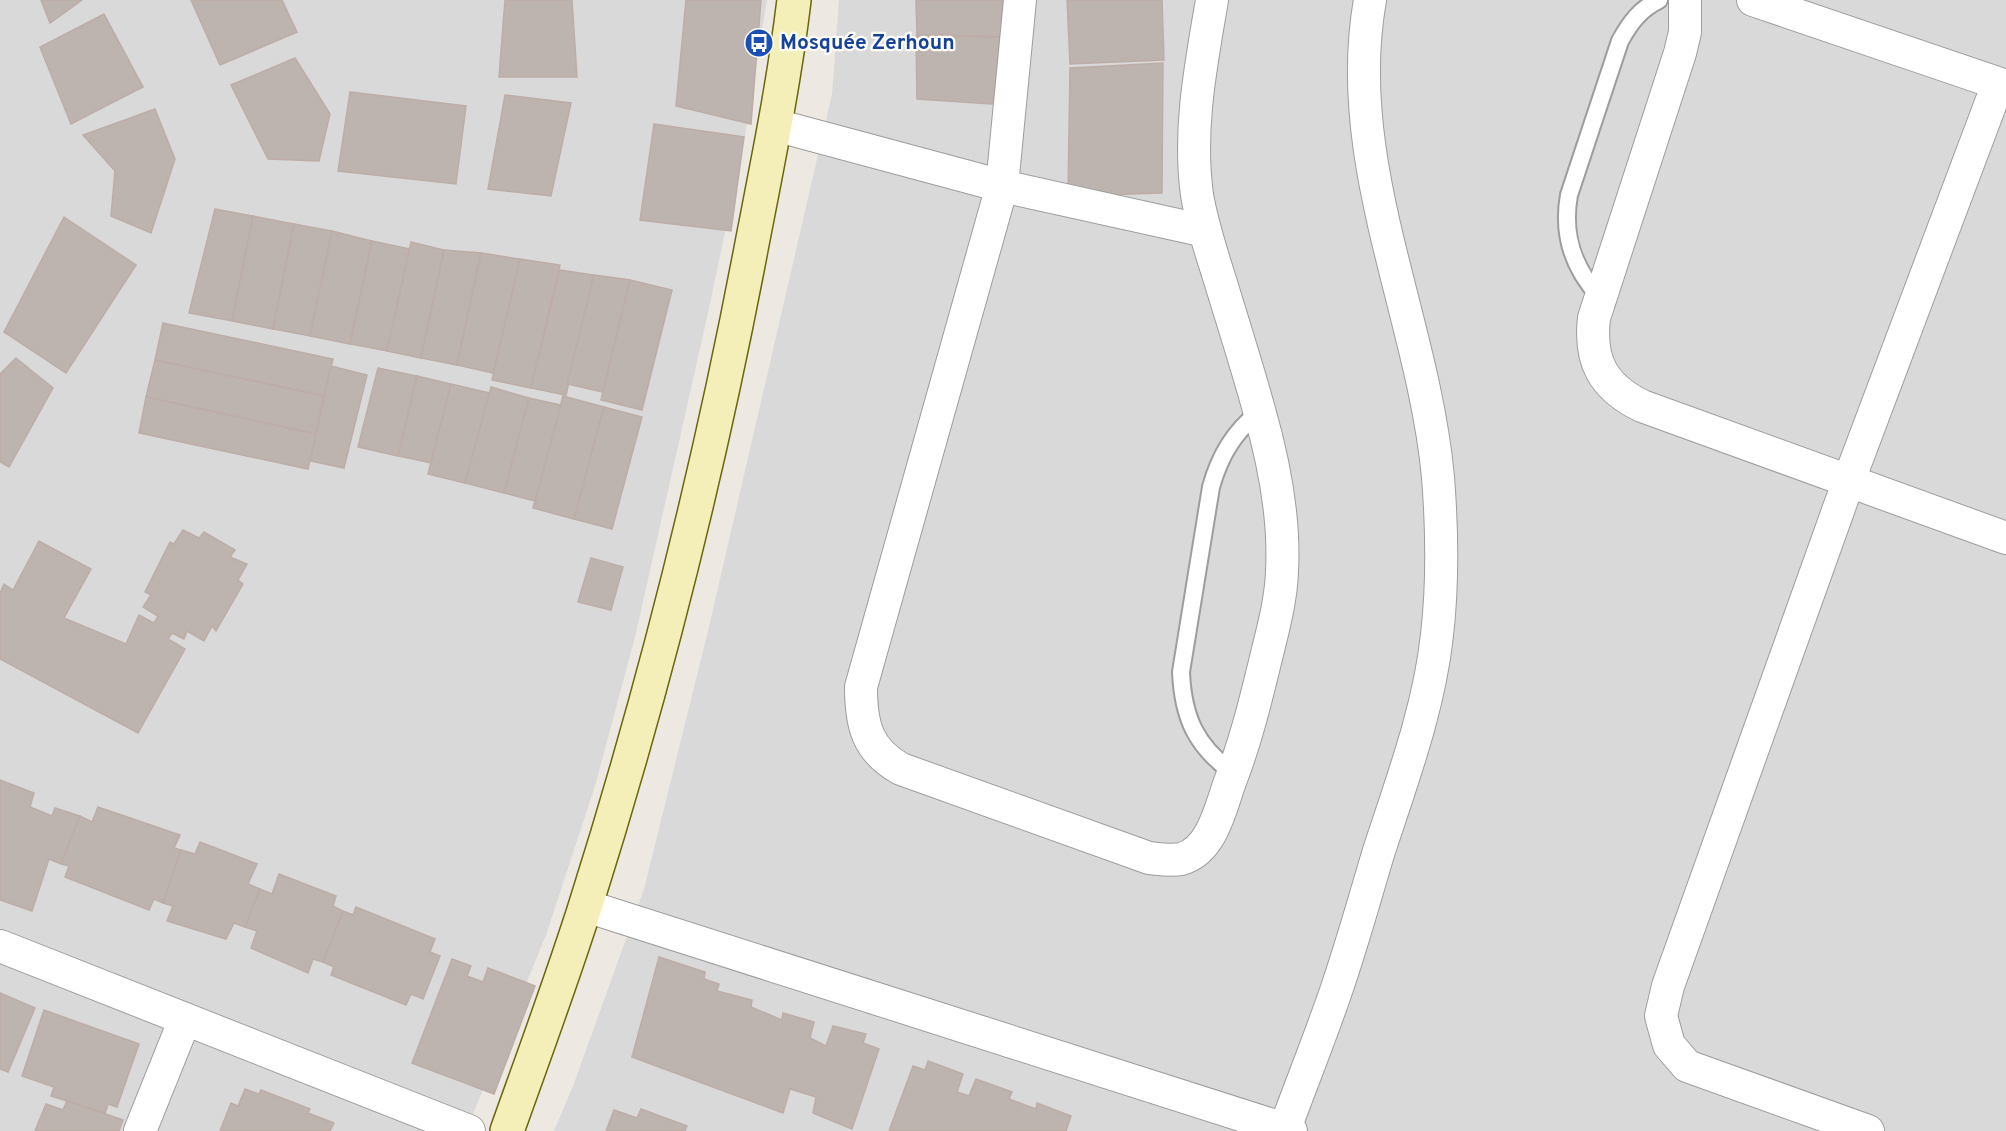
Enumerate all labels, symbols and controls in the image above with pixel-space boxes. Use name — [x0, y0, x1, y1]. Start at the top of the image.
bus stop icon: Mosquée Zerhoun — [743, 27, 775, 59]
place label: Mosquée Zerhoun — [780, 30, 955, 57]

